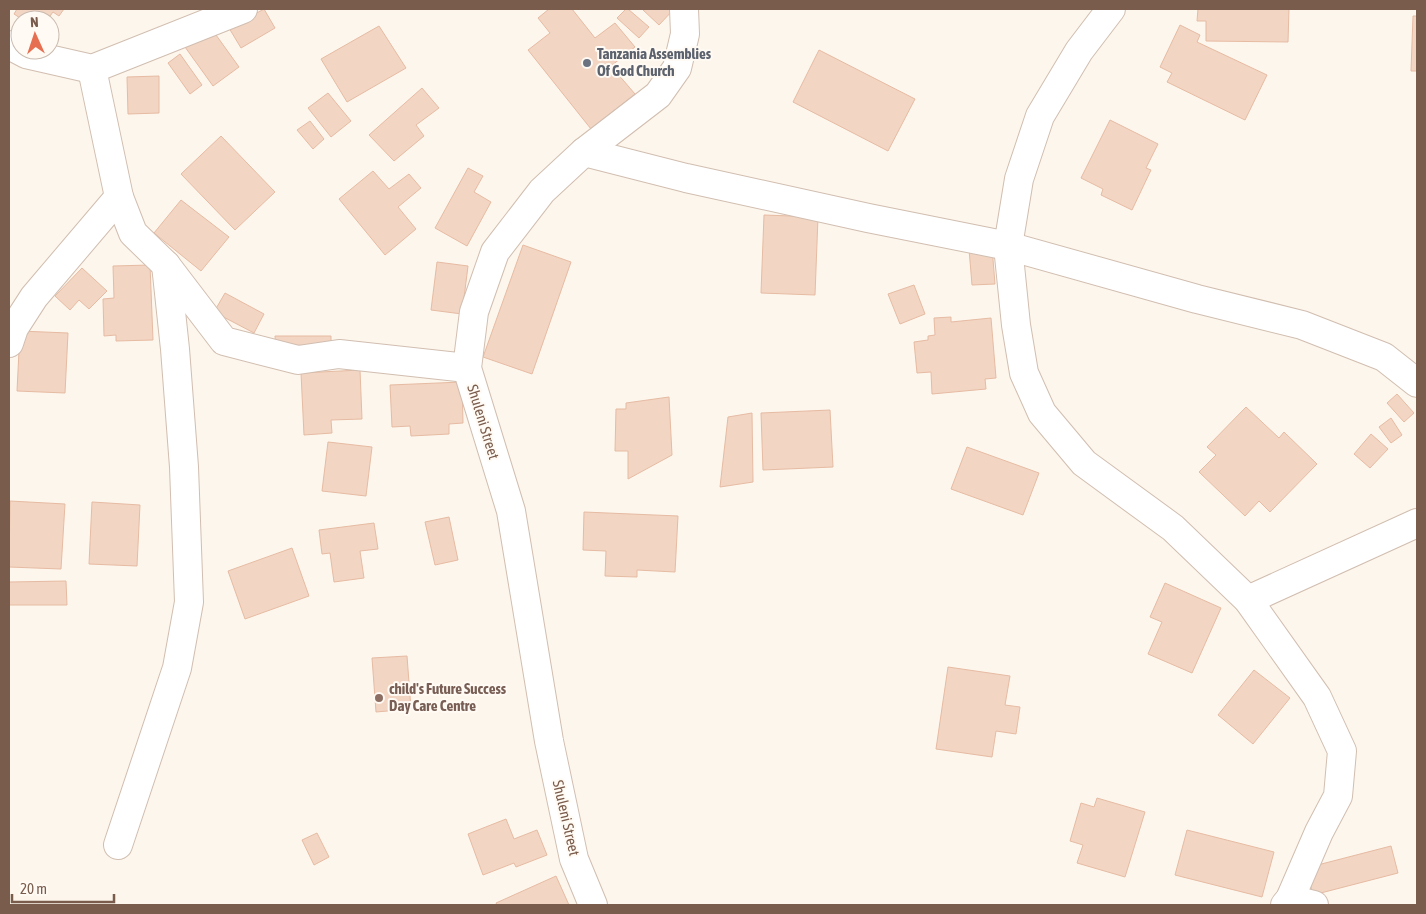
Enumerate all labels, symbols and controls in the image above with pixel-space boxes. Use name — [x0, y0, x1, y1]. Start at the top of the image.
north arrow — [10, 10, 60, 60]
text: N — [30, 14, 39, 30]
place label: Tanzania Assemblies Of God Church — [597, 45, 712, 79]
marker: Tanzania Assemblies Of God Church — [581, 57, 593, 69]
street label: Shuleni Street — [464, 382, 503, 461]
place label: child's Future Success Day Care Centre — [389, 680, 507, 714]
marker: child's Future Success Day Care Centre — [373, 692, 385, 704]
street label: Shuleni Street — [550, 778, 583, 857]
scale bar — [12, 872, 115, 904]
text: 20 m — [20, 880, 47, 897]

